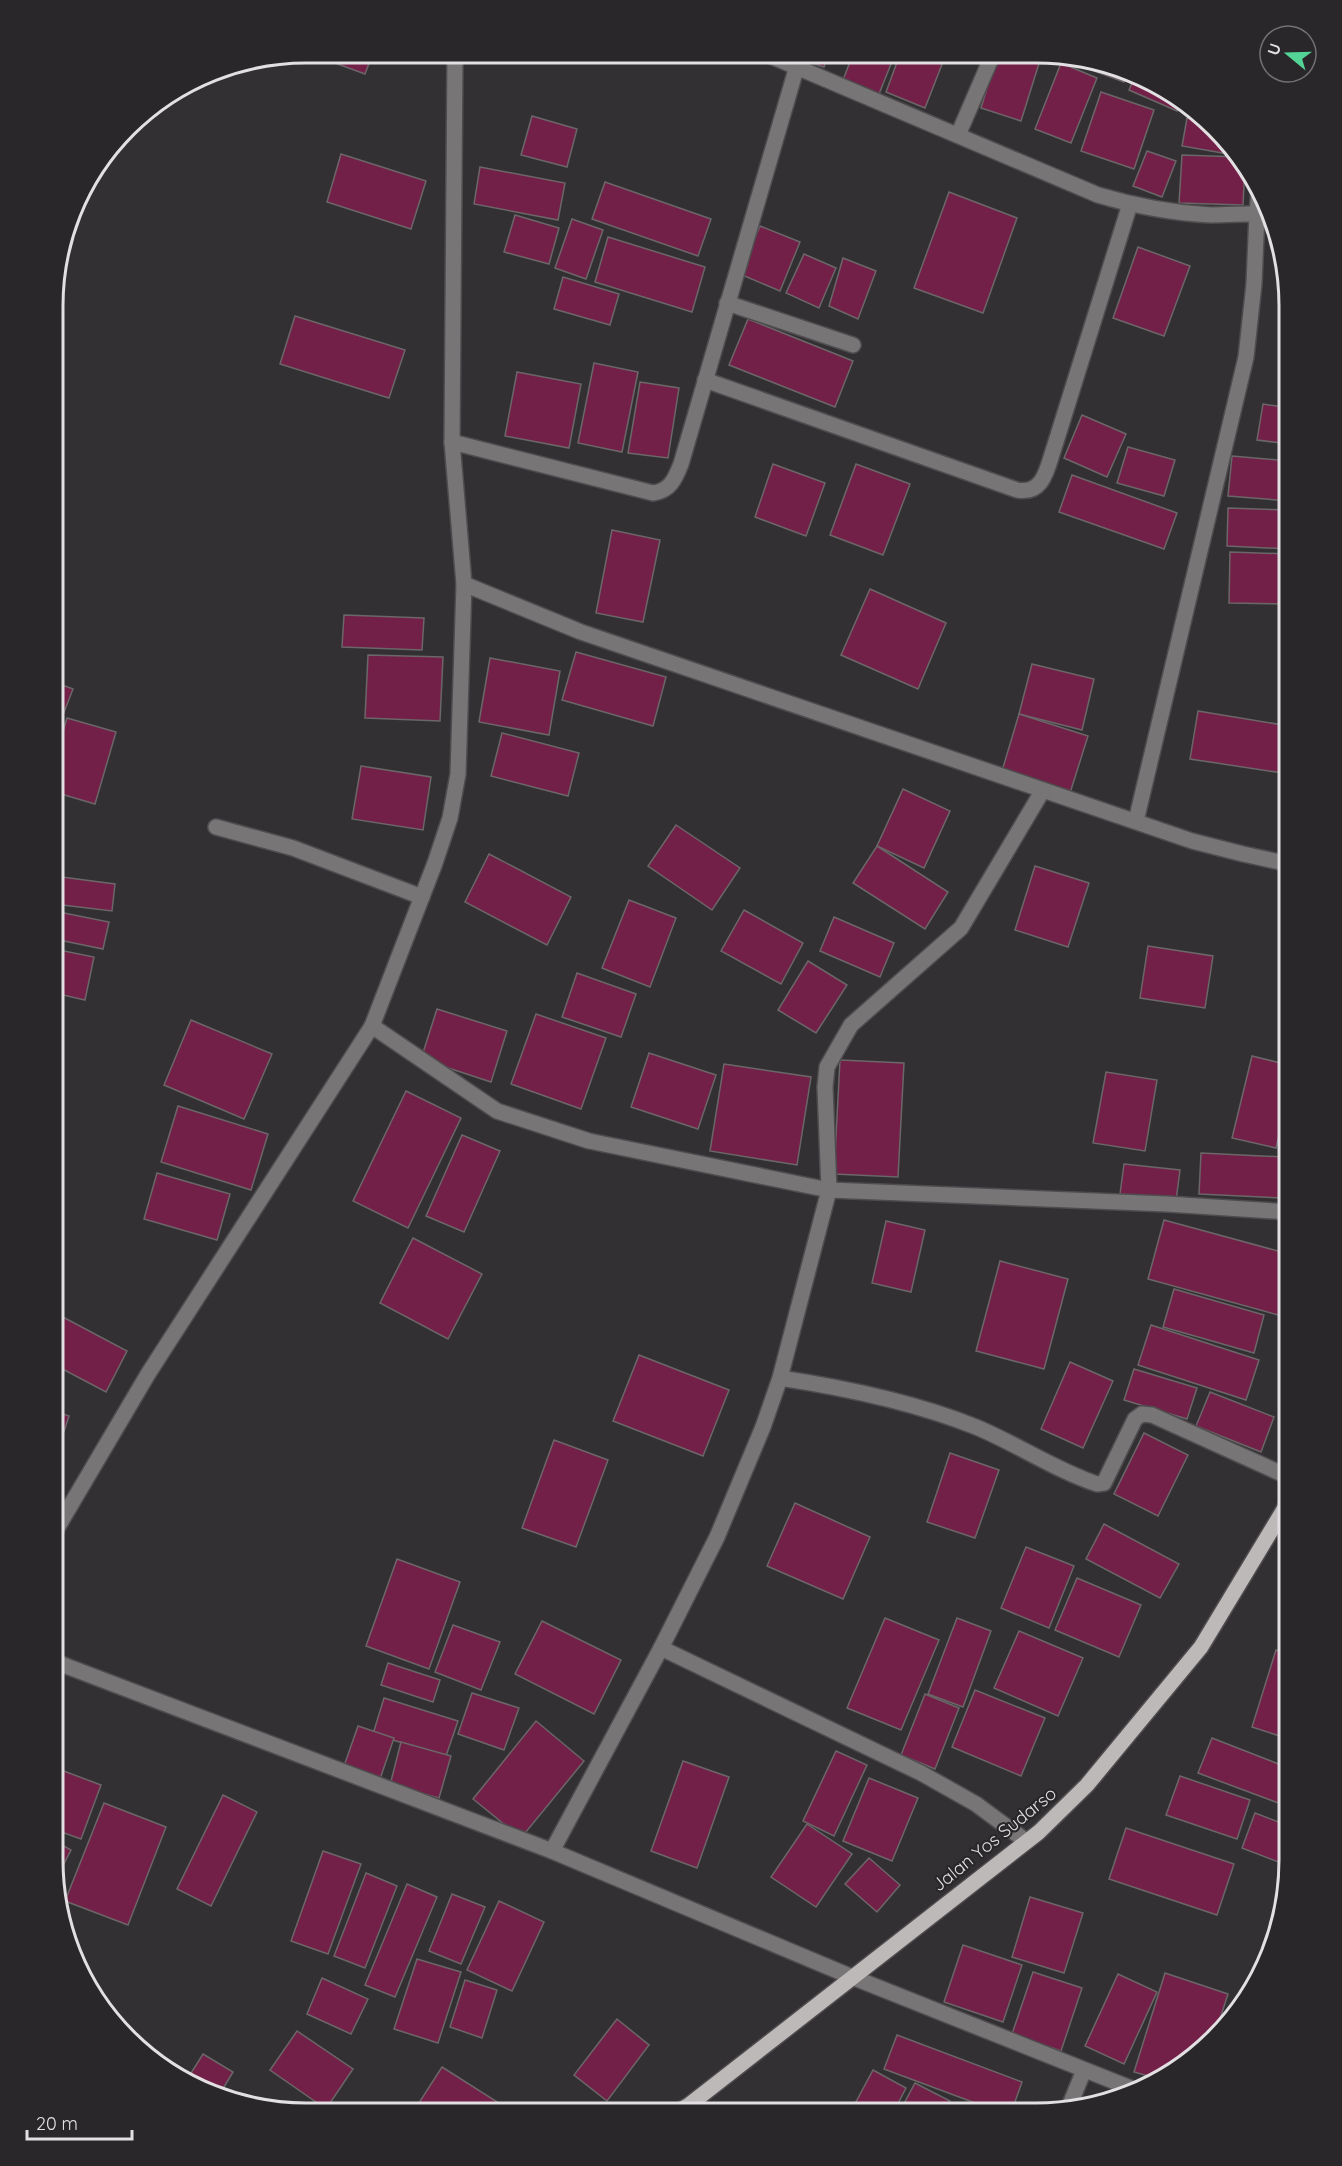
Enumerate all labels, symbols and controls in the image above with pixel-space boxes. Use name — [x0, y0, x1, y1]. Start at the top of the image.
north arrow — [1258, 24, 1318, 84]
text: U — [1263, 41, 1285, 58]
street label: Jalan Yos Sudarso — [927, 1782, 1061, 1896]
scale bar — [27, 2103, 132, 2141]
text: 20 m — [36, 2112, 78, 2135]

